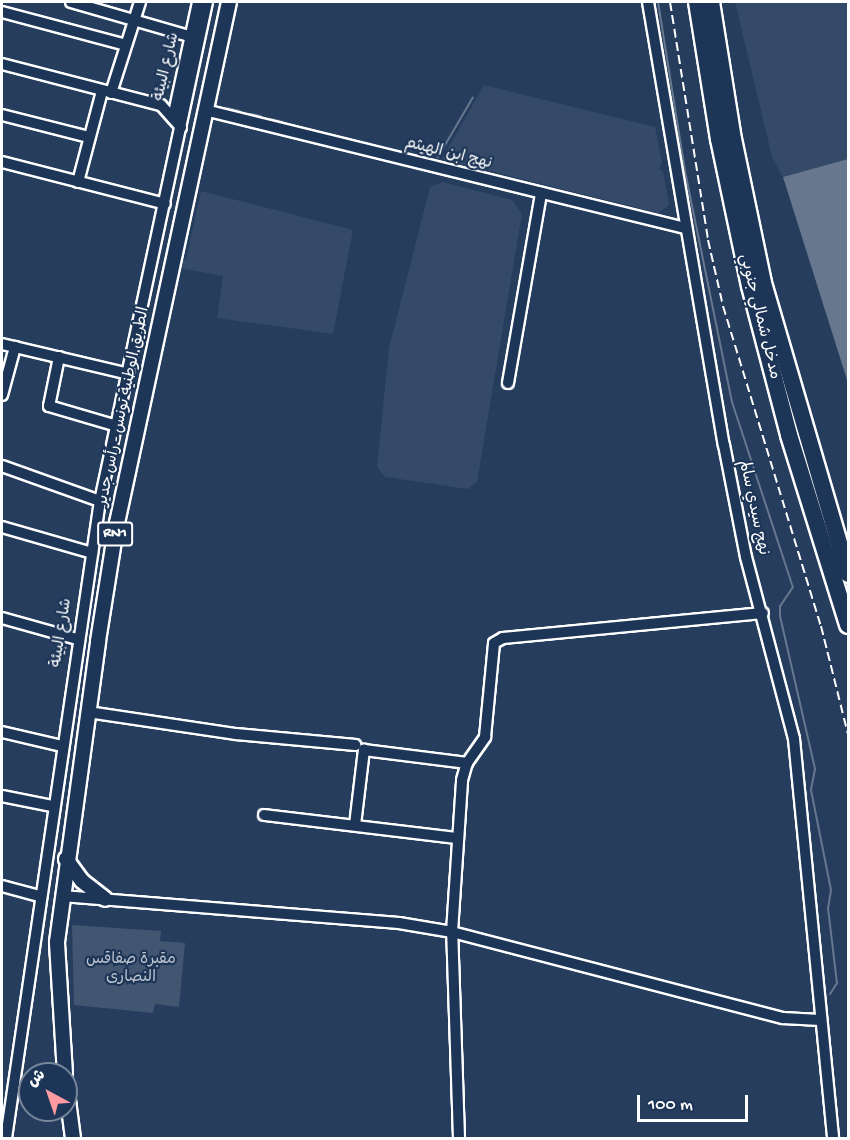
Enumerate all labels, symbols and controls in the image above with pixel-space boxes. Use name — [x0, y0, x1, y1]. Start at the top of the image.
street label: شارع البيئة — [151, 31, 185, 103]
street label: نهج ابن الهيثم — [402, 135, 494, 175]
street label: مدخل شمالي جنوبي — [733, 252, 783, 382]
street label: الطريق الوطنية تونس - رأس جدير — [94, 306, 156, 508]
street label: نهج سيدي سالم — [733, 459, 771, 557]
road number: RN1 — [97, 522, 133, 546]
street label: شارع البيئة — [48, 597, 78, 669]
park label: مقبرة صفاقس النصارى — [86, 951, 176, 989]
north arrow — [18, 1062, 78, 1122]
text: ش — [25, 1066, 50, 1092]
scale bar — [640, 1083, 751, 1121]
text: 100 m — [648, 1095, 693, 1116]

